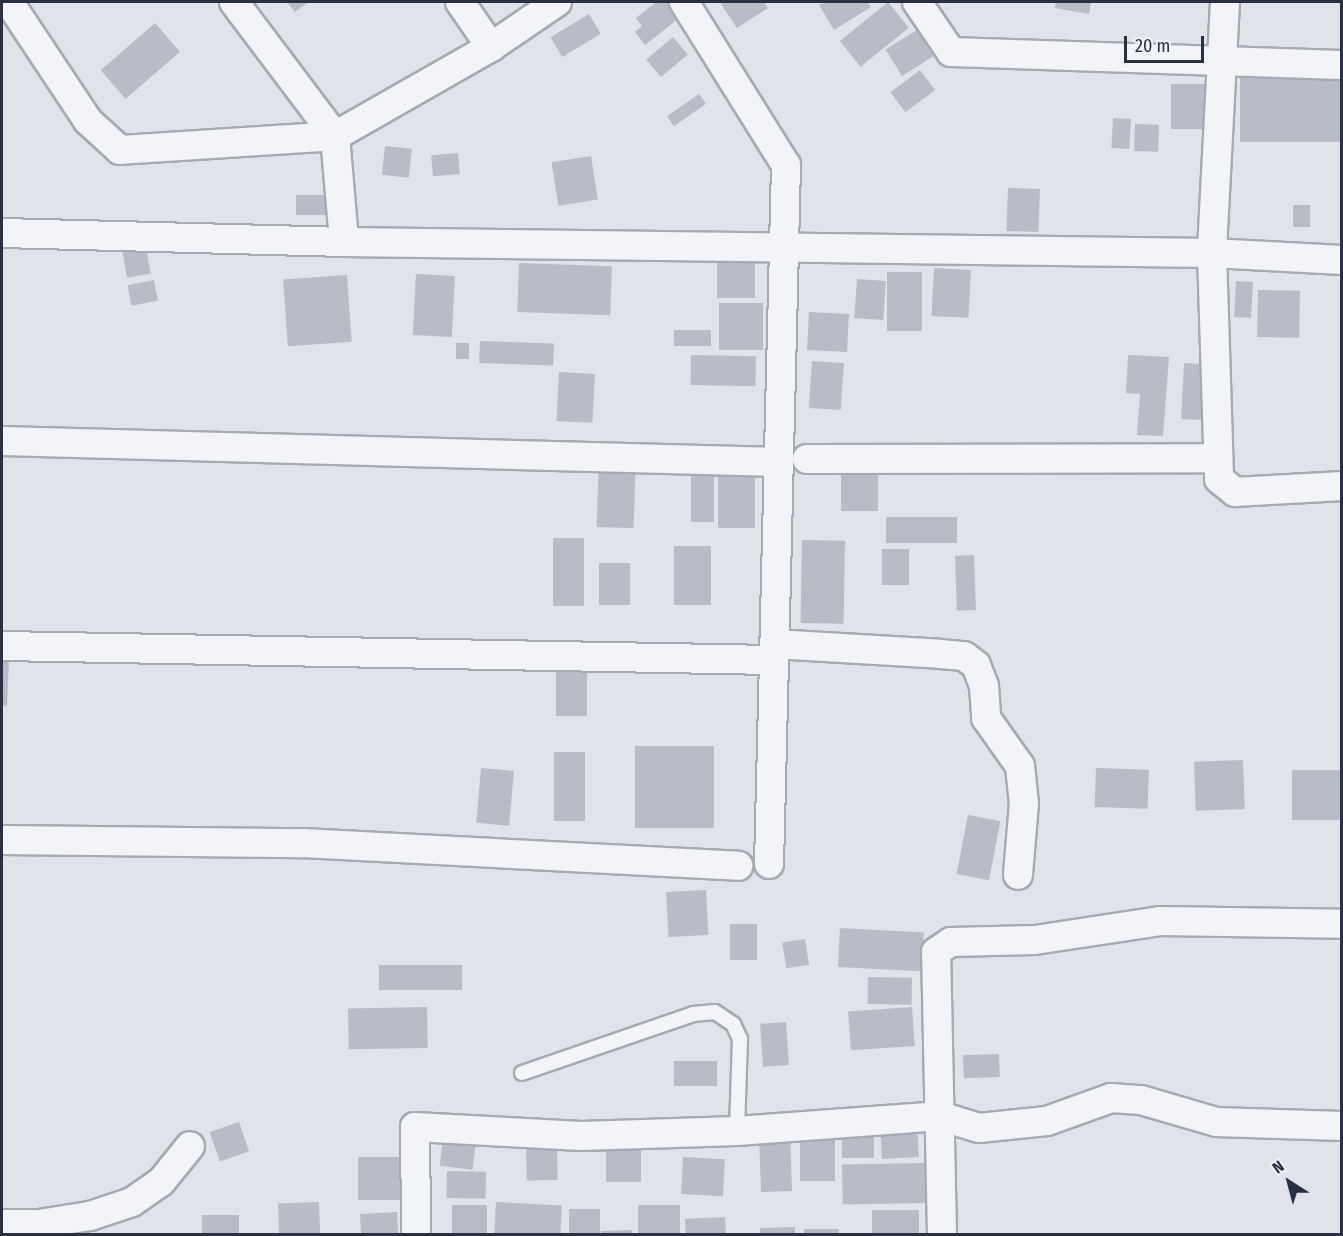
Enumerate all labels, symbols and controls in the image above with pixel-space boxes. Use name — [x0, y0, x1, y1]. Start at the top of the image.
scale bar — [1127, 24, 1206, 62]
text: 20 m — [1135, 35, 1170, 57]
north arrow — [1259, 1152, 1319, 1212]
text: N — [1269, 1157, 1288, 1178]

